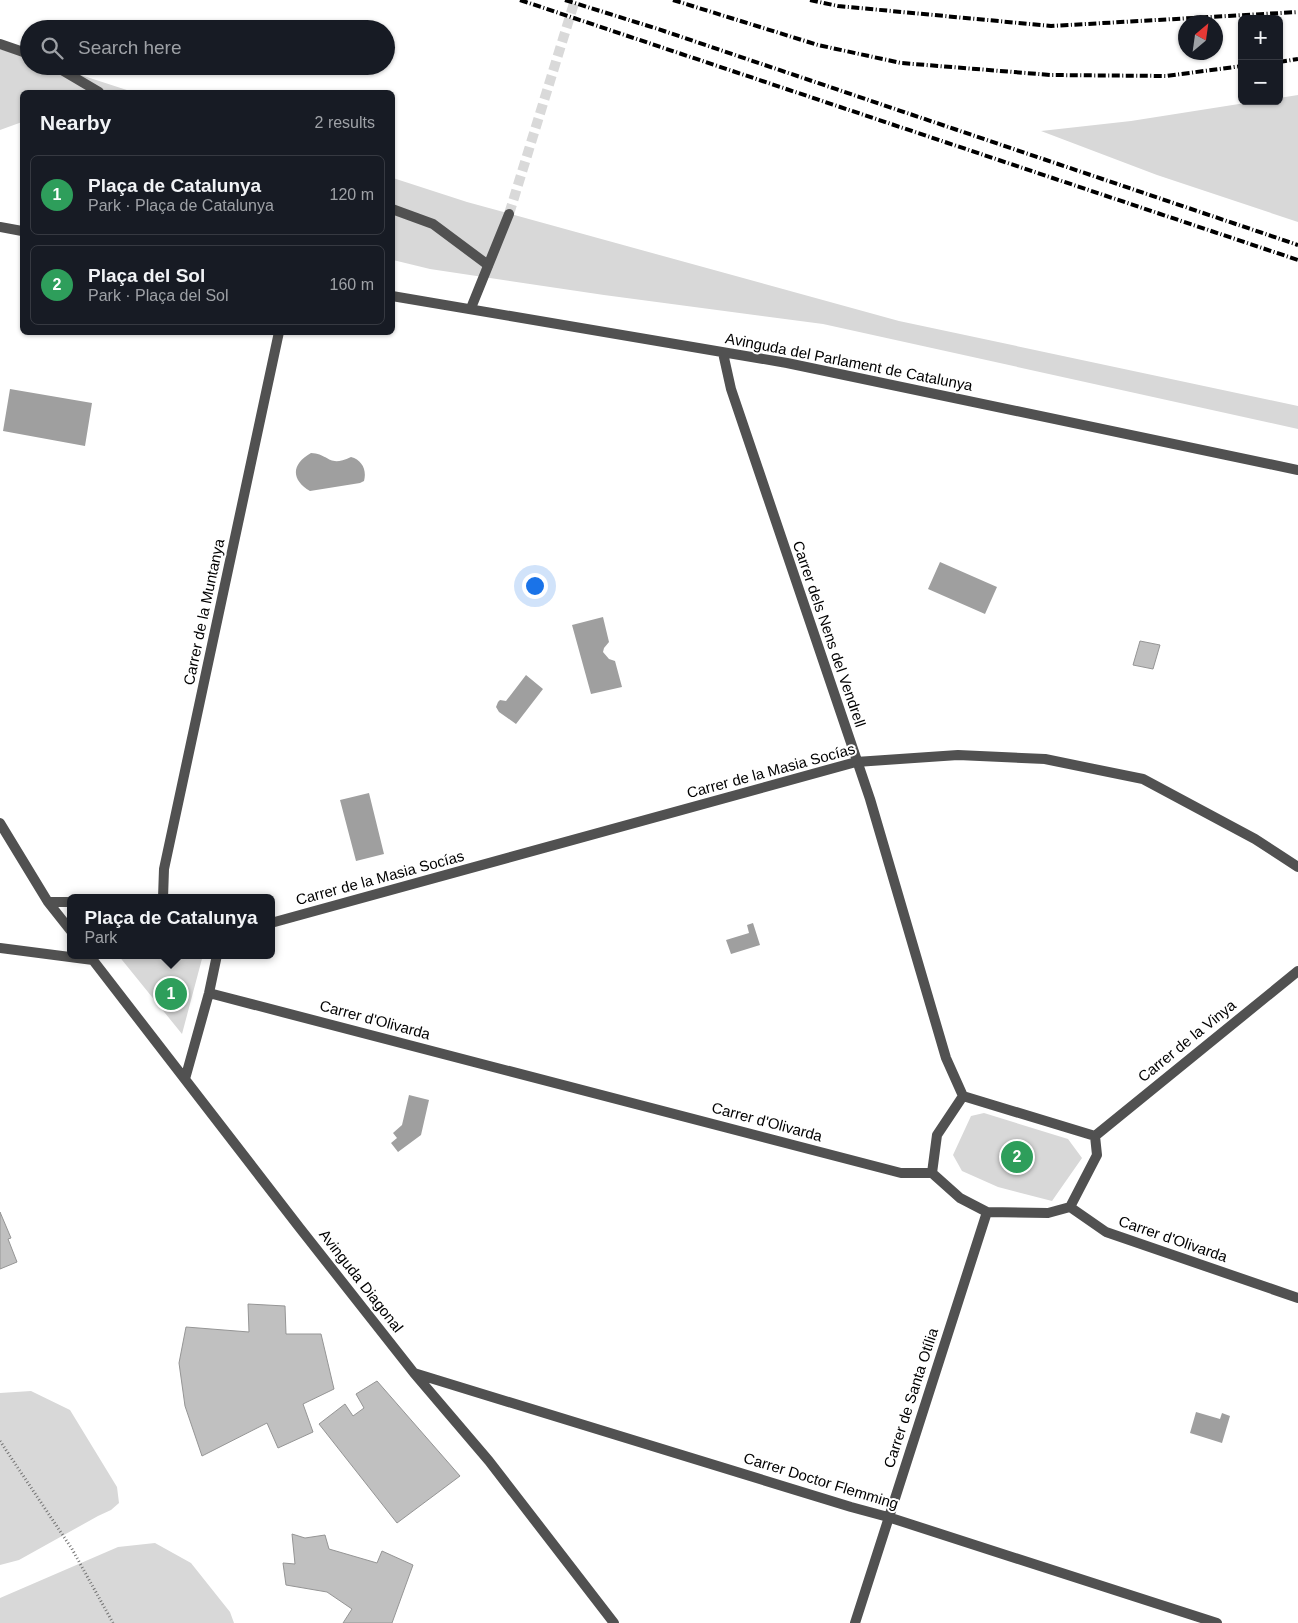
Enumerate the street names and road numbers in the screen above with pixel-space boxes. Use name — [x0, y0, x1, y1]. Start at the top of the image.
street label: Avinguda del Parlament de Catalunya — [724, 329, 975, 394]
street label: Carrer de la Muntanya — [180, 537, 227, 687]
street label: Carrer dels Nens del Vendrell — [790, 538, 869, 729]
street label: Carrer de la Masia Socías — [685, 740, 857, 801]
street label: Carrer de la Masia Socías — [294, 847, 466, 908]
street label: Carrer de la Vinya — [1134, 996, 1239, 1085]
street label: Carrer d'Olivarda — [318, 997, 433, 1043]
street label: Carrer d'Olivarda — [710, 1099, 825, 1145]
street label: Carrer d'Olivarda — [1117, 1212, 1230, 1265]
street label: Avinguda Diagonal — [316, 1226, 407, 1335]
street label: Carrer de Santa Otília — [880, 1325, 941, 1470]
street label: Carrer Doctor Flemming — [742, 1449, 901, 1512]

